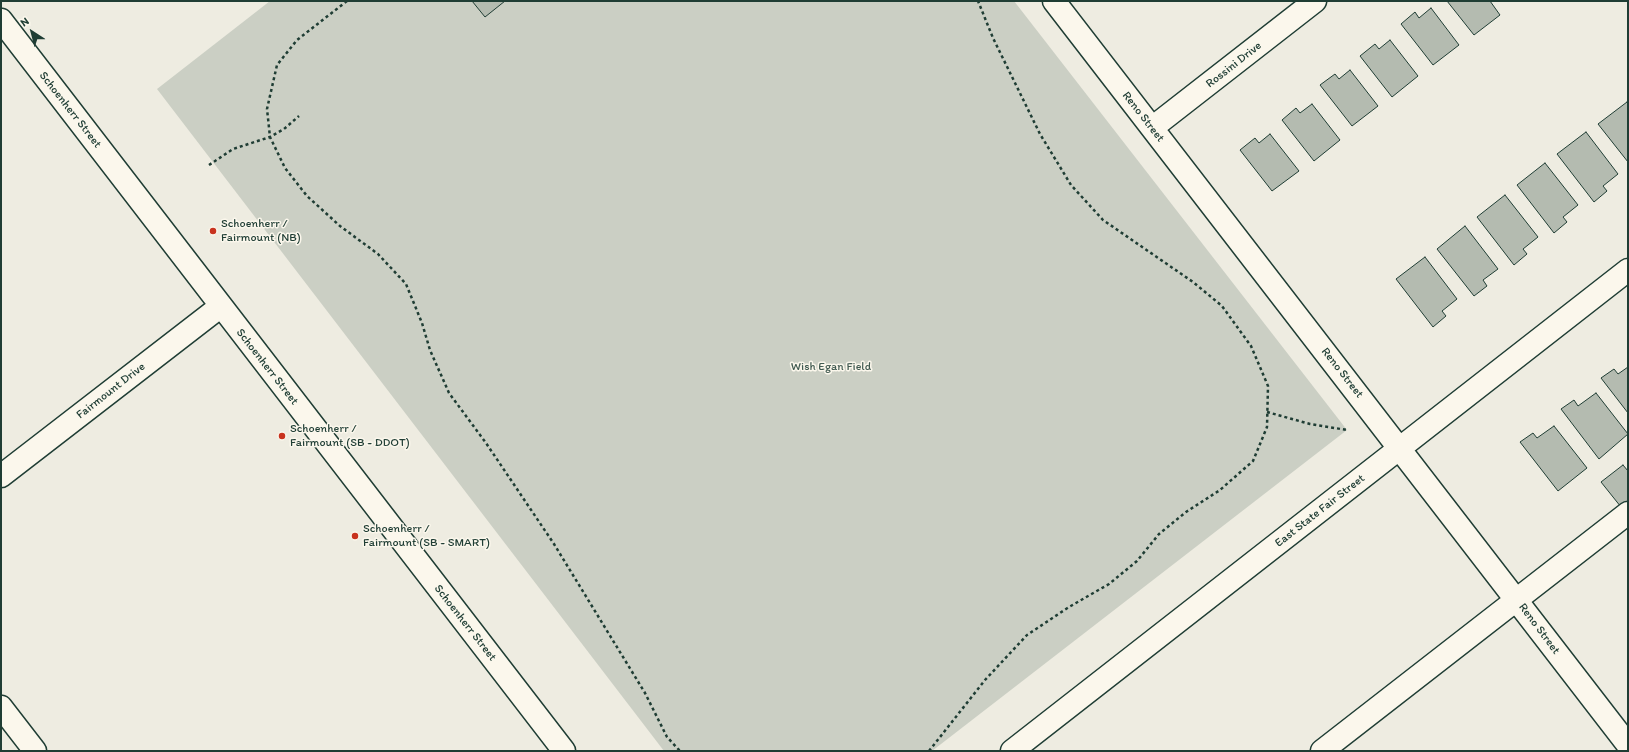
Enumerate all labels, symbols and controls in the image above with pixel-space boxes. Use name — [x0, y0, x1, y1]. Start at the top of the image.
north arrow — [12, 12, 52, 52]
text: N — [18, 14, 31, 29]
street label: Rossini Drive — [1203, 39, 1265, 91]
street label: Schoenherr Street — [36, 69, 104, 151]
street label: Reno Street — [1119, 89, 1167, 145]
place label: Schoenherr / Fairmount (NB) — [221, 217, 301, 245]
marker: Schoenherr / Fairmount (NB) — [208, 226, 218, 236]
street label: Schoenherr Street — [233, 326, 301, 408]
street label: Reno Street — [1318, 345, 1366, 401]
street label: Fairmount Drive — [74, 360, 148, 422]
park label: Wish Egan Field — [791, 360, 871, 374]
place label: Schoenherr / Fairmount (SB - DDOT) — [290, 422, 410, 450]
marker: Schoenherr / Fairmount (SB - DDOT) — [277, 431, 287, 441]
street label: East State Fair Street — [1272, 471, 1368, 551]
place label: Schoenherr / Fairmount (SB - SMART) — [363, 522, 490, 550]
marker: Schoenherr / Fairmount (SB - SMART) — [350, 531, 360, 541]
street label: Schoenherr Street — [431, 582, 499, 664]
street label: Reno Street — [1515, 601, 1563, 657]

